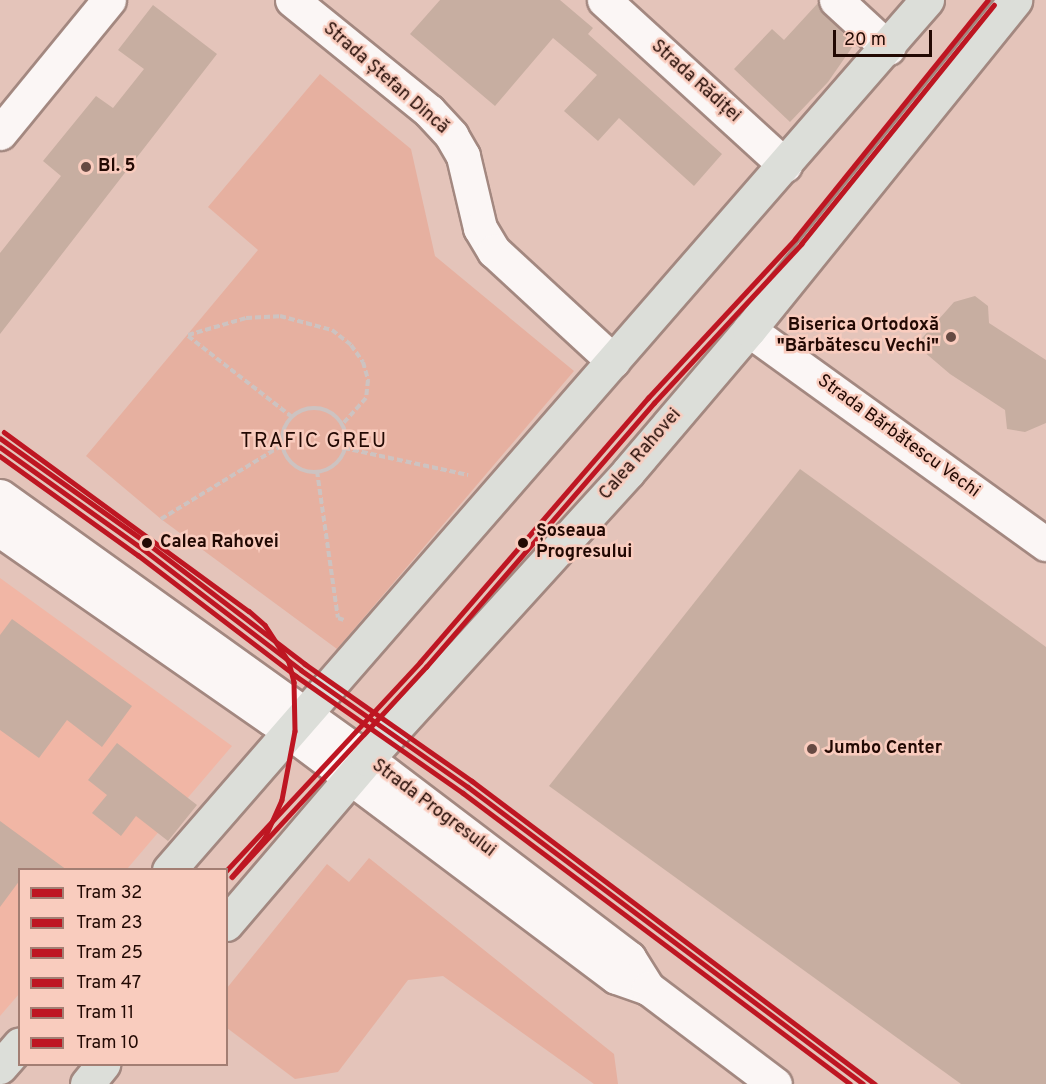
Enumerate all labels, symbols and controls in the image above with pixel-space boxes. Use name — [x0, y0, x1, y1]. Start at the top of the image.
scale bar — [836, 18, 935, 56]
street label: Strada Ștefan Dincă — [318, 19, 452, 139]
text: 20 m — [844, 29, 886, 52]
street label: Strada Rădiței — [646, 36, 744, 128]
place label: Bl. 5 — [98, 156, 136, 178]
marker: Bl. 5 — [79, 160, 93, 174]
place label: Biserica Ortodoxă "Bărbătescu Vechi" — [776, 316, 939, 358]
marker: Biserica Ortodoxă "Bărbătescu Vechi" — [944, 330, 958, 344]
street label: Strada Bărbătescu Vechi — [812, 371, 984, 503]
street label: Calea Rahovei — [595, 405, 687, 505]
district label: TRAFIC GREU — [240, 429, 388, 455]
place label: Șoseaua Progresului — [536, 522, 632, 564]
place label: Calea Rahovei — [160, 532, 279, 554]
marker: Calea Rahovei — [138, 534, 156, 552]
marker: Șoseaua Progresului — [514, 534, 532, 552]
place label: Jumbo Center — [824, 738, 942, 760]
marker: Jumbo Center — [805, 742, 819, 756]
street label: Strada Progresului — [367, 755, 499, 863]
legend — [18, 868, 228, 1066]
text: Tram 32 — [76, 882, 142, 905]
text: Tram 23 — [76, 912, 143, 935]
text: Tram 25 — [76, 942, 143, 965]
text: Tram 47 — [76, 972, 141, 995]
text: Tram 11 — [76, 1002, 134, 1025]
text: Tram 10 — [76, 1032, 139, 1055]

